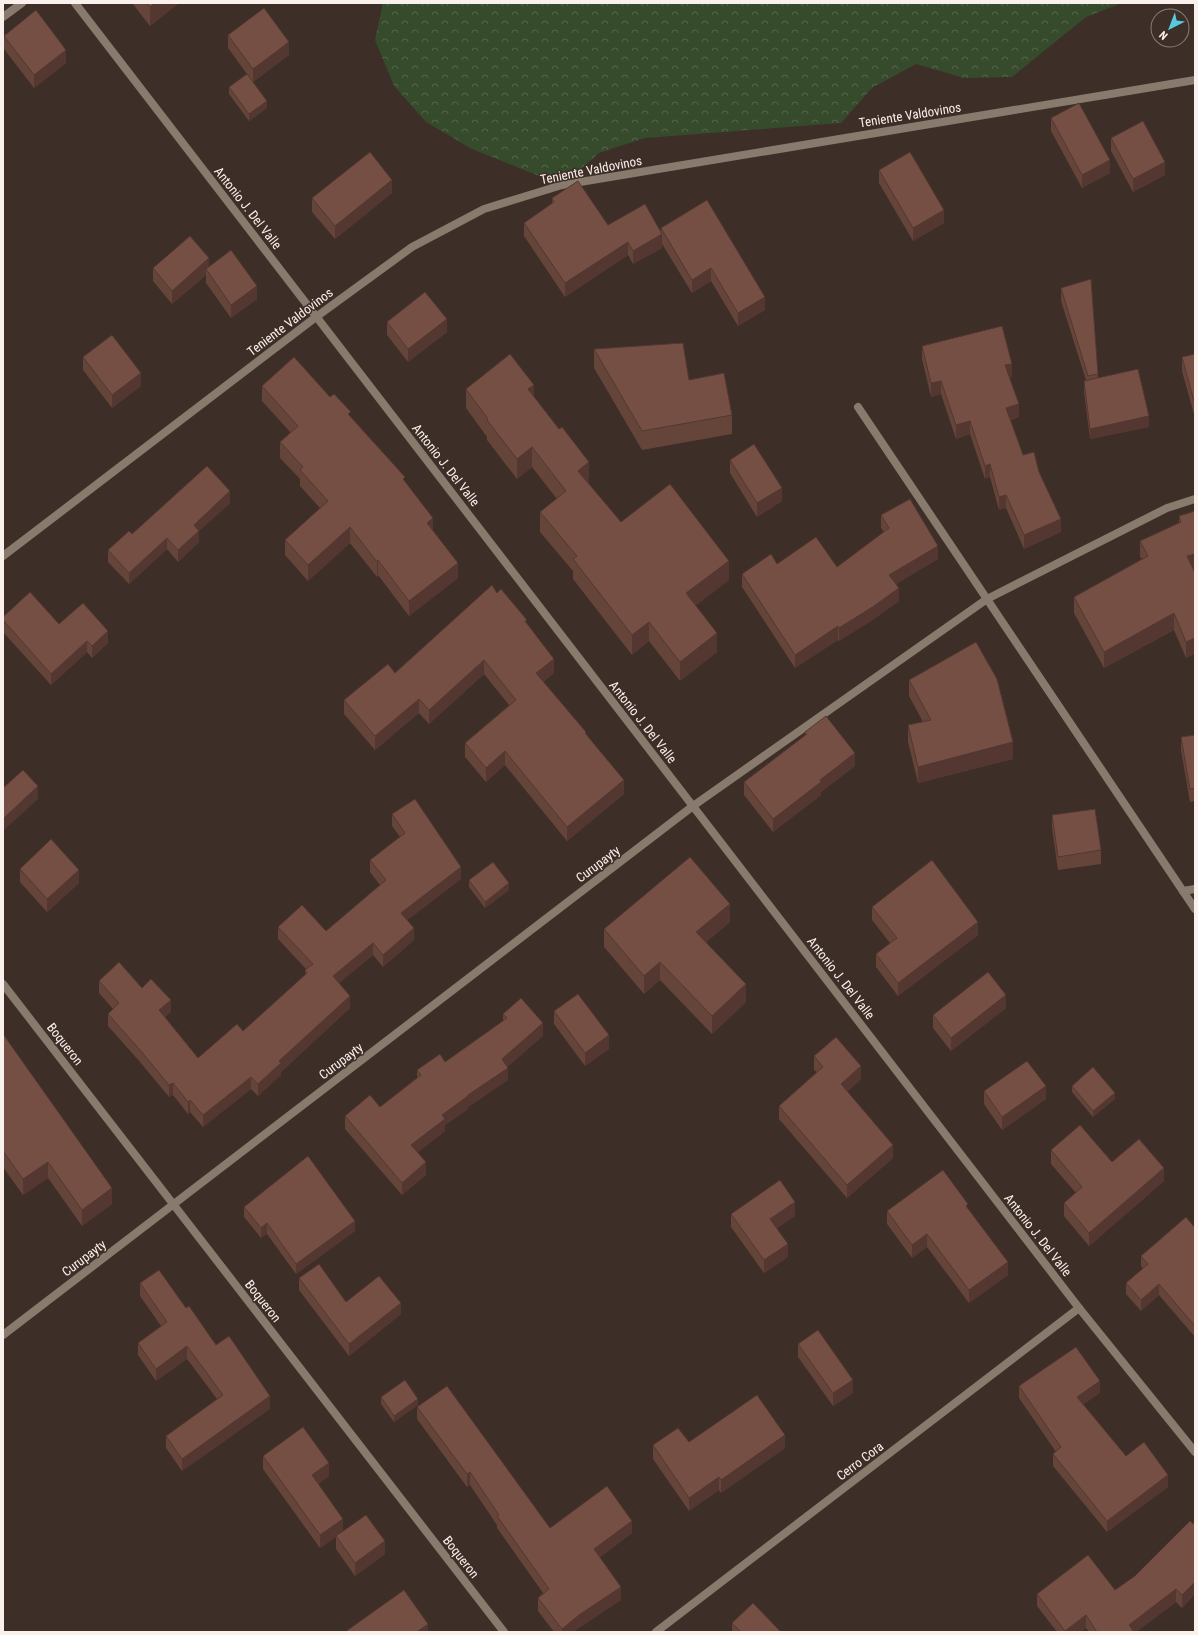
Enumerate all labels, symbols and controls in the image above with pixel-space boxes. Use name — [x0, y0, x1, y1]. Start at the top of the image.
north arrow — [1150, 8, 1190, 48]
text: N — [1157, 28, 1171, 42]
street label: Teniente Valdovinos — [858, 100, 962, 130]
street label: Teniente Valdovinos — [539, 153, 643, 187]
street label: Antonio J. Del Valle — [211, 164, 285, 252]
street label: Teniente Valdovinos — [244, 285, 336, 359]
street label: Antonio J. Del Valle — [409, 421, 483, 509]
street label: Antonio J. Del Valle — [606, 678, 680, 766]
street label: Curupayty — [573, 842, 623, 885]
street label: Antonio J. Del Valle — [804, 934, 878, 1022]
street label: Boqueron — [44, 1020, 86, 1068]
street label: Curupayty — [316, 1039, 366, 1082]
street label: Antonio J. Del Valle — [1001, 1191, 1075, 1279]
street label: Curupayty — [59, 1236, 109, 1279]
street label: Boqueron — [242, 1277, 284, 1325]
street label: Cerro Cora — [834, 1439, 886, 1483]
street label: Boqueron — [440, 1533, 482, 1581]

